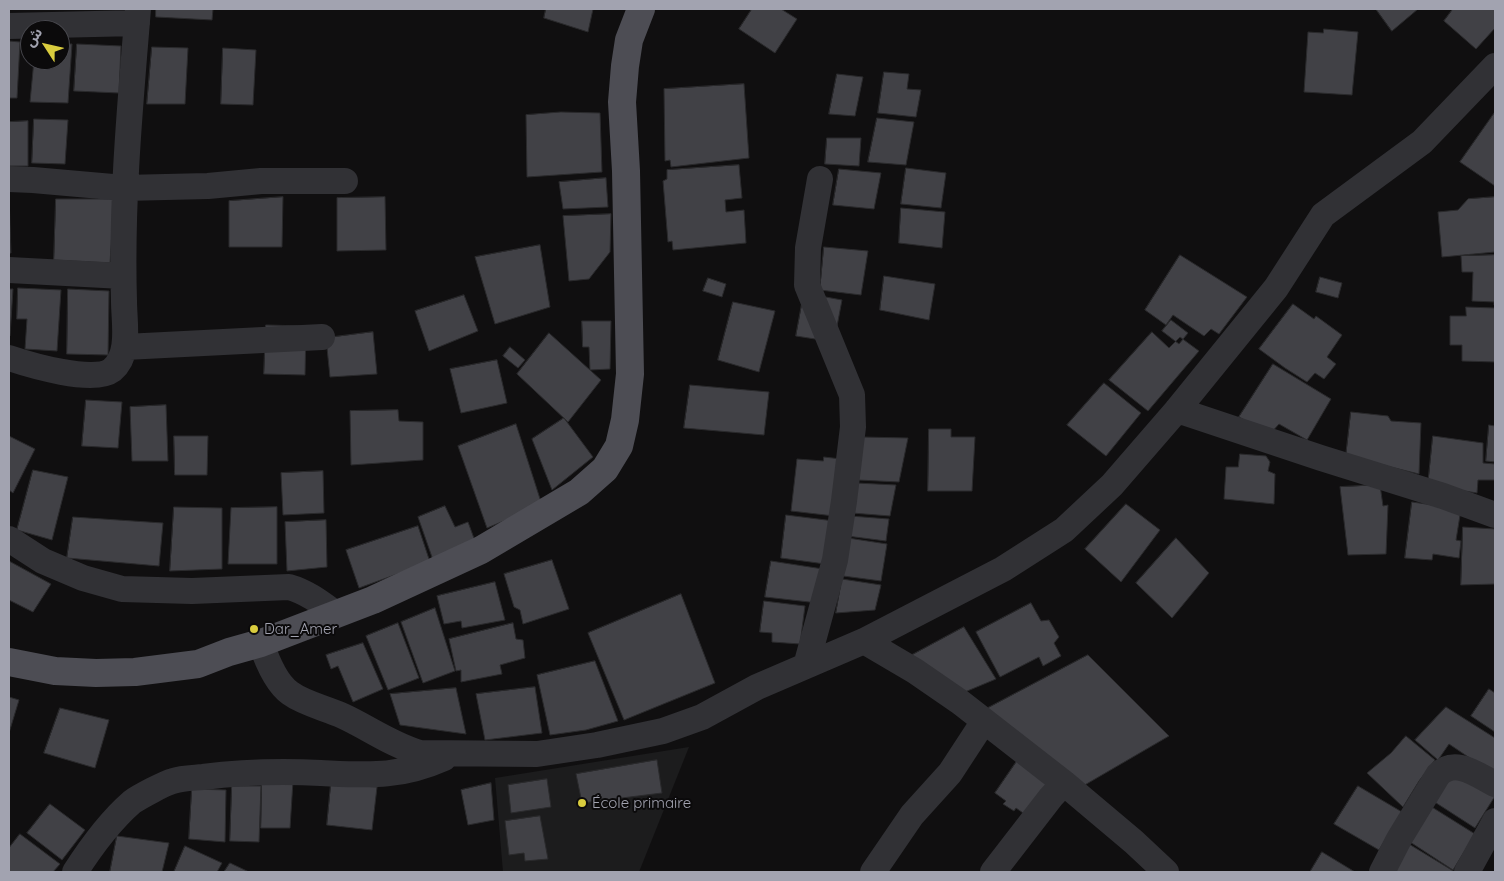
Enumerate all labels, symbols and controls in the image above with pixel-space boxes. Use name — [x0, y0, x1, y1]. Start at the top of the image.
north arrow — [20, 20, 70, 70]
text: ش — [21, 24, 46, 50]
place label: Dar_Amer — [264, 620, 337, 638]
marker: Dar_Amer — [248, 623, 260, 635]
place label: École primaire — [592, 794, 691, 812]
marker: École primaire — [576, 797, 588, 809]

